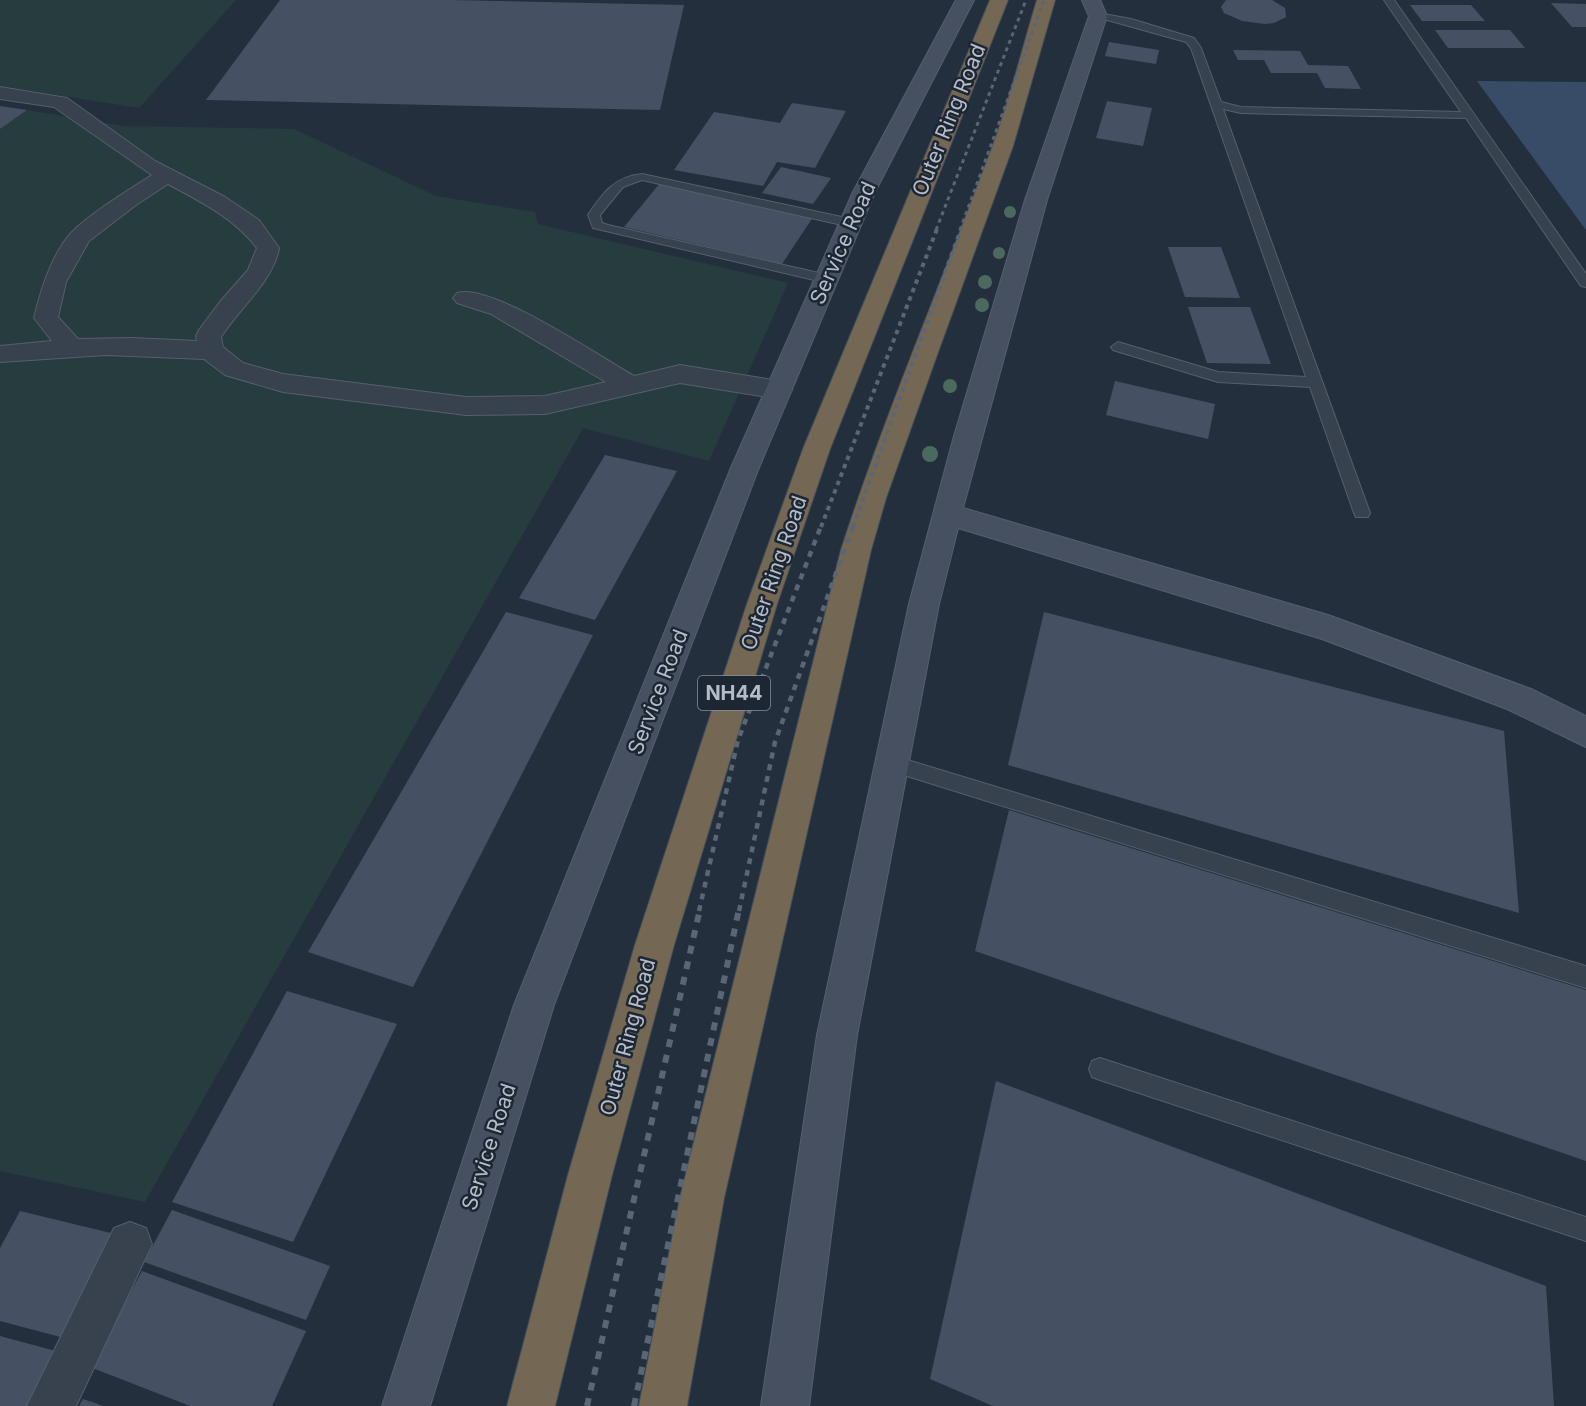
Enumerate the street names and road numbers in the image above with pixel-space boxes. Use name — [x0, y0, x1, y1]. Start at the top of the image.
street label: Outer Ring Road — [907, 40, 990, 199]
street label: Service Road — [804, 178, 881, 308]
street label: Outer Ring Road — [735, 492, 812, 653]
street label: Service Road — [622, 626, 693, 758]
road number: NH44 — [698, 676, 770, 710]
street label: Outer Ring Road — [595, 956, 661, 1118]
street label: Service Road — [456, 1080, 521, 1213]

